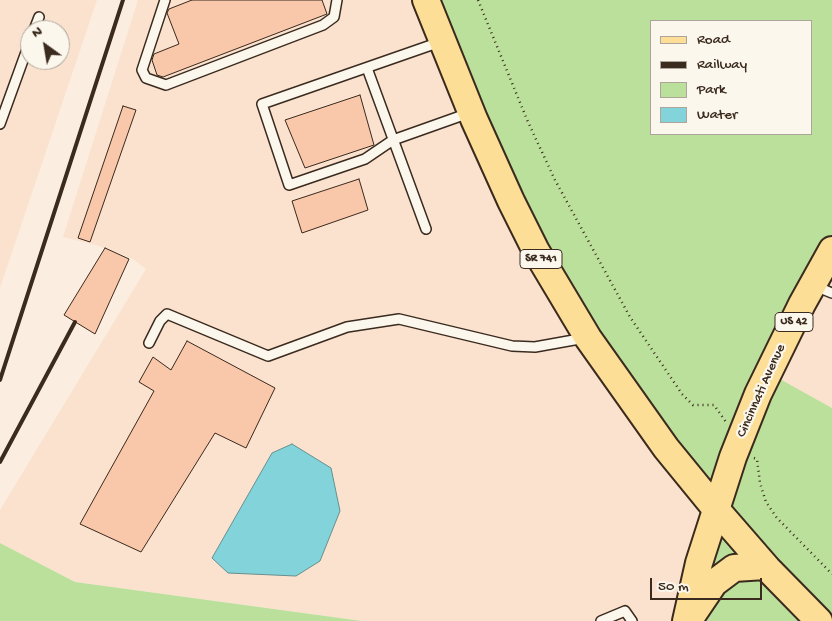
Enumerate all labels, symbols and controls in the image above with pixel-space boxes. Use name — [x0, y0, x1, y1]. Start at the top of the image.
north arrow — [20, 20, 70, 70]
legend — [650, 20, 812, 135]
text: N — [29, 23, 46, 42]
text: Road — [697, 31, 730, 49]
text: Railway — [697, 56, 747, 74]
text: Park — [697, 81, 726, 99]
text: Water — [697, 106, 737, 124]
road number: SR 741 — [520, 250, 562, 268]
road number: US 42 — [775, 313, 813, 332]
street label: Cincinnati Avenue — [734, 342, 790, 440]
scale bar — [652, 568, 764, 600]
text: 50 m — [658, 578, 689, 596]

